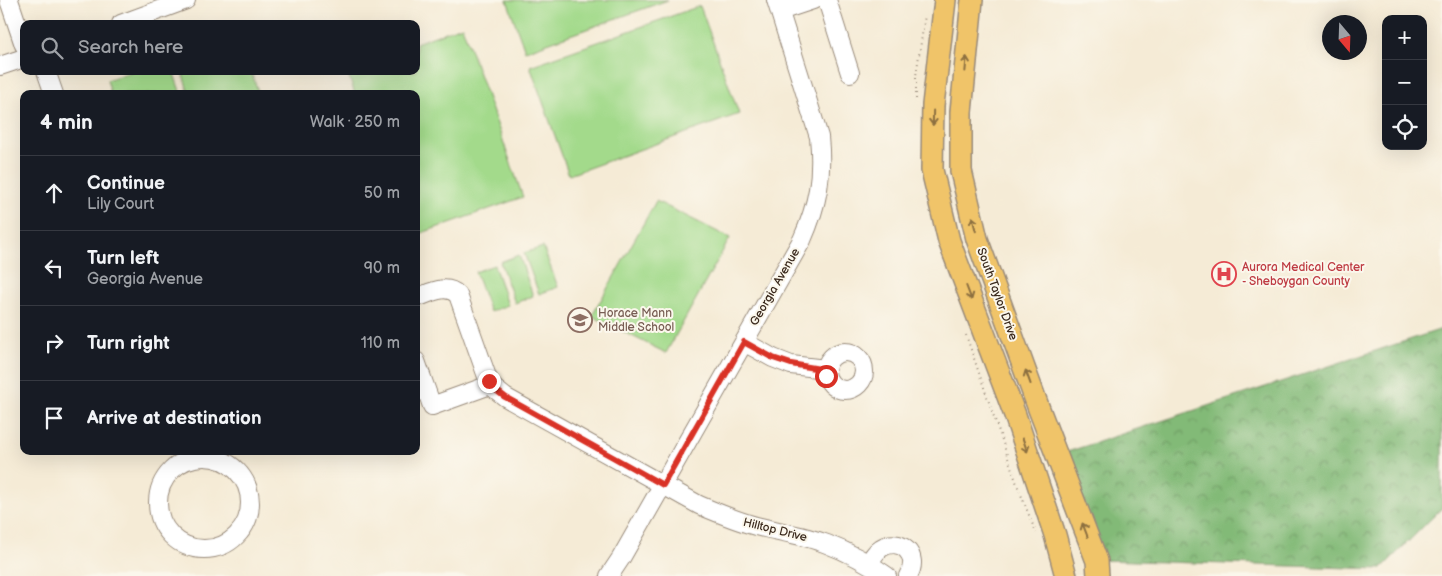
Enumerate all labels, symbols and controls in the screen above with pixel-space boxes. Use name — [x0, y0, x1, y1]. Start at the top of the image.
north arrow — [1322, 15, 1367, 60]
map controls — [1382, 15, 1427, 150]
button: + — [1382, 15, 1427, 60]
search box — [20, 20, 420, 75]
icon: search — [38, 34, 66, 62]
text: Search here — [78, 36, 183, 59]
one-way arrow — [961, 56, 970, 72]
button: − — [1382, 60, 1427, 105]
button: locate — [1382, 105, 1427, 150]
text: 4 min — [40, 110, 93, 135]
one-way arrow — [928, 110, 938, 126]
text: Walk · 250 m — [310, 113, 400, 132]
text: Continue — [87, 172, 165, 195]
icon: ahead — [40, 179, 68, 207]
text: 50 m — [364, 184, 400, 203]
text: Lily Court — [87, 195, 154, 214]
one-way arrow — [969, 217, 978, 233]
street label: Georgia Avenue — [747, 246, 803, 328]
street label: South Taylor Drive — [973, 246, 1021, 342]
text: Turn left — [87, 247, 159, 270]
icon: left — [40, 254, 68, 282]
text: 90 m — [364, 259, 400, 278]
place label: Aurora Medical Center - Sheboygan County — [1242, 260, 1365, 289]
hospital icon: Aurora Medical Center - Sheboygan County — [1211, 261, 1237, 287]
text: Georgia Avenue — [87, 270, 203, 289]
one-way arrow — [965, 284, 974, 300]
place label: Horace Mann Middle School — [598, 306, 674, 335]
school or university icon: Horace Mann Middle School — [567, 307, 593, 333]
icon: right — [40, 329, 68, 357]
text: Turn right — [87, 332, 170, 355]
text: 110 m — [361, 334, 400, 353]
route start — [815, 365, 838, 388]
route end — [478, 370, 501, 393]
one-way arrow — [1023, 370, 1032, 386]
icon: arrive — [40, 404, 68, 432]
text: Arrive at destination — [87, 407, 262, 430]
one-way arrow — [1021, 437, 1030, 452]
street label: Hilltop Drive — [741, 515, 809, 545]
one-way arrow — [1080, 522, 1089, 538]

